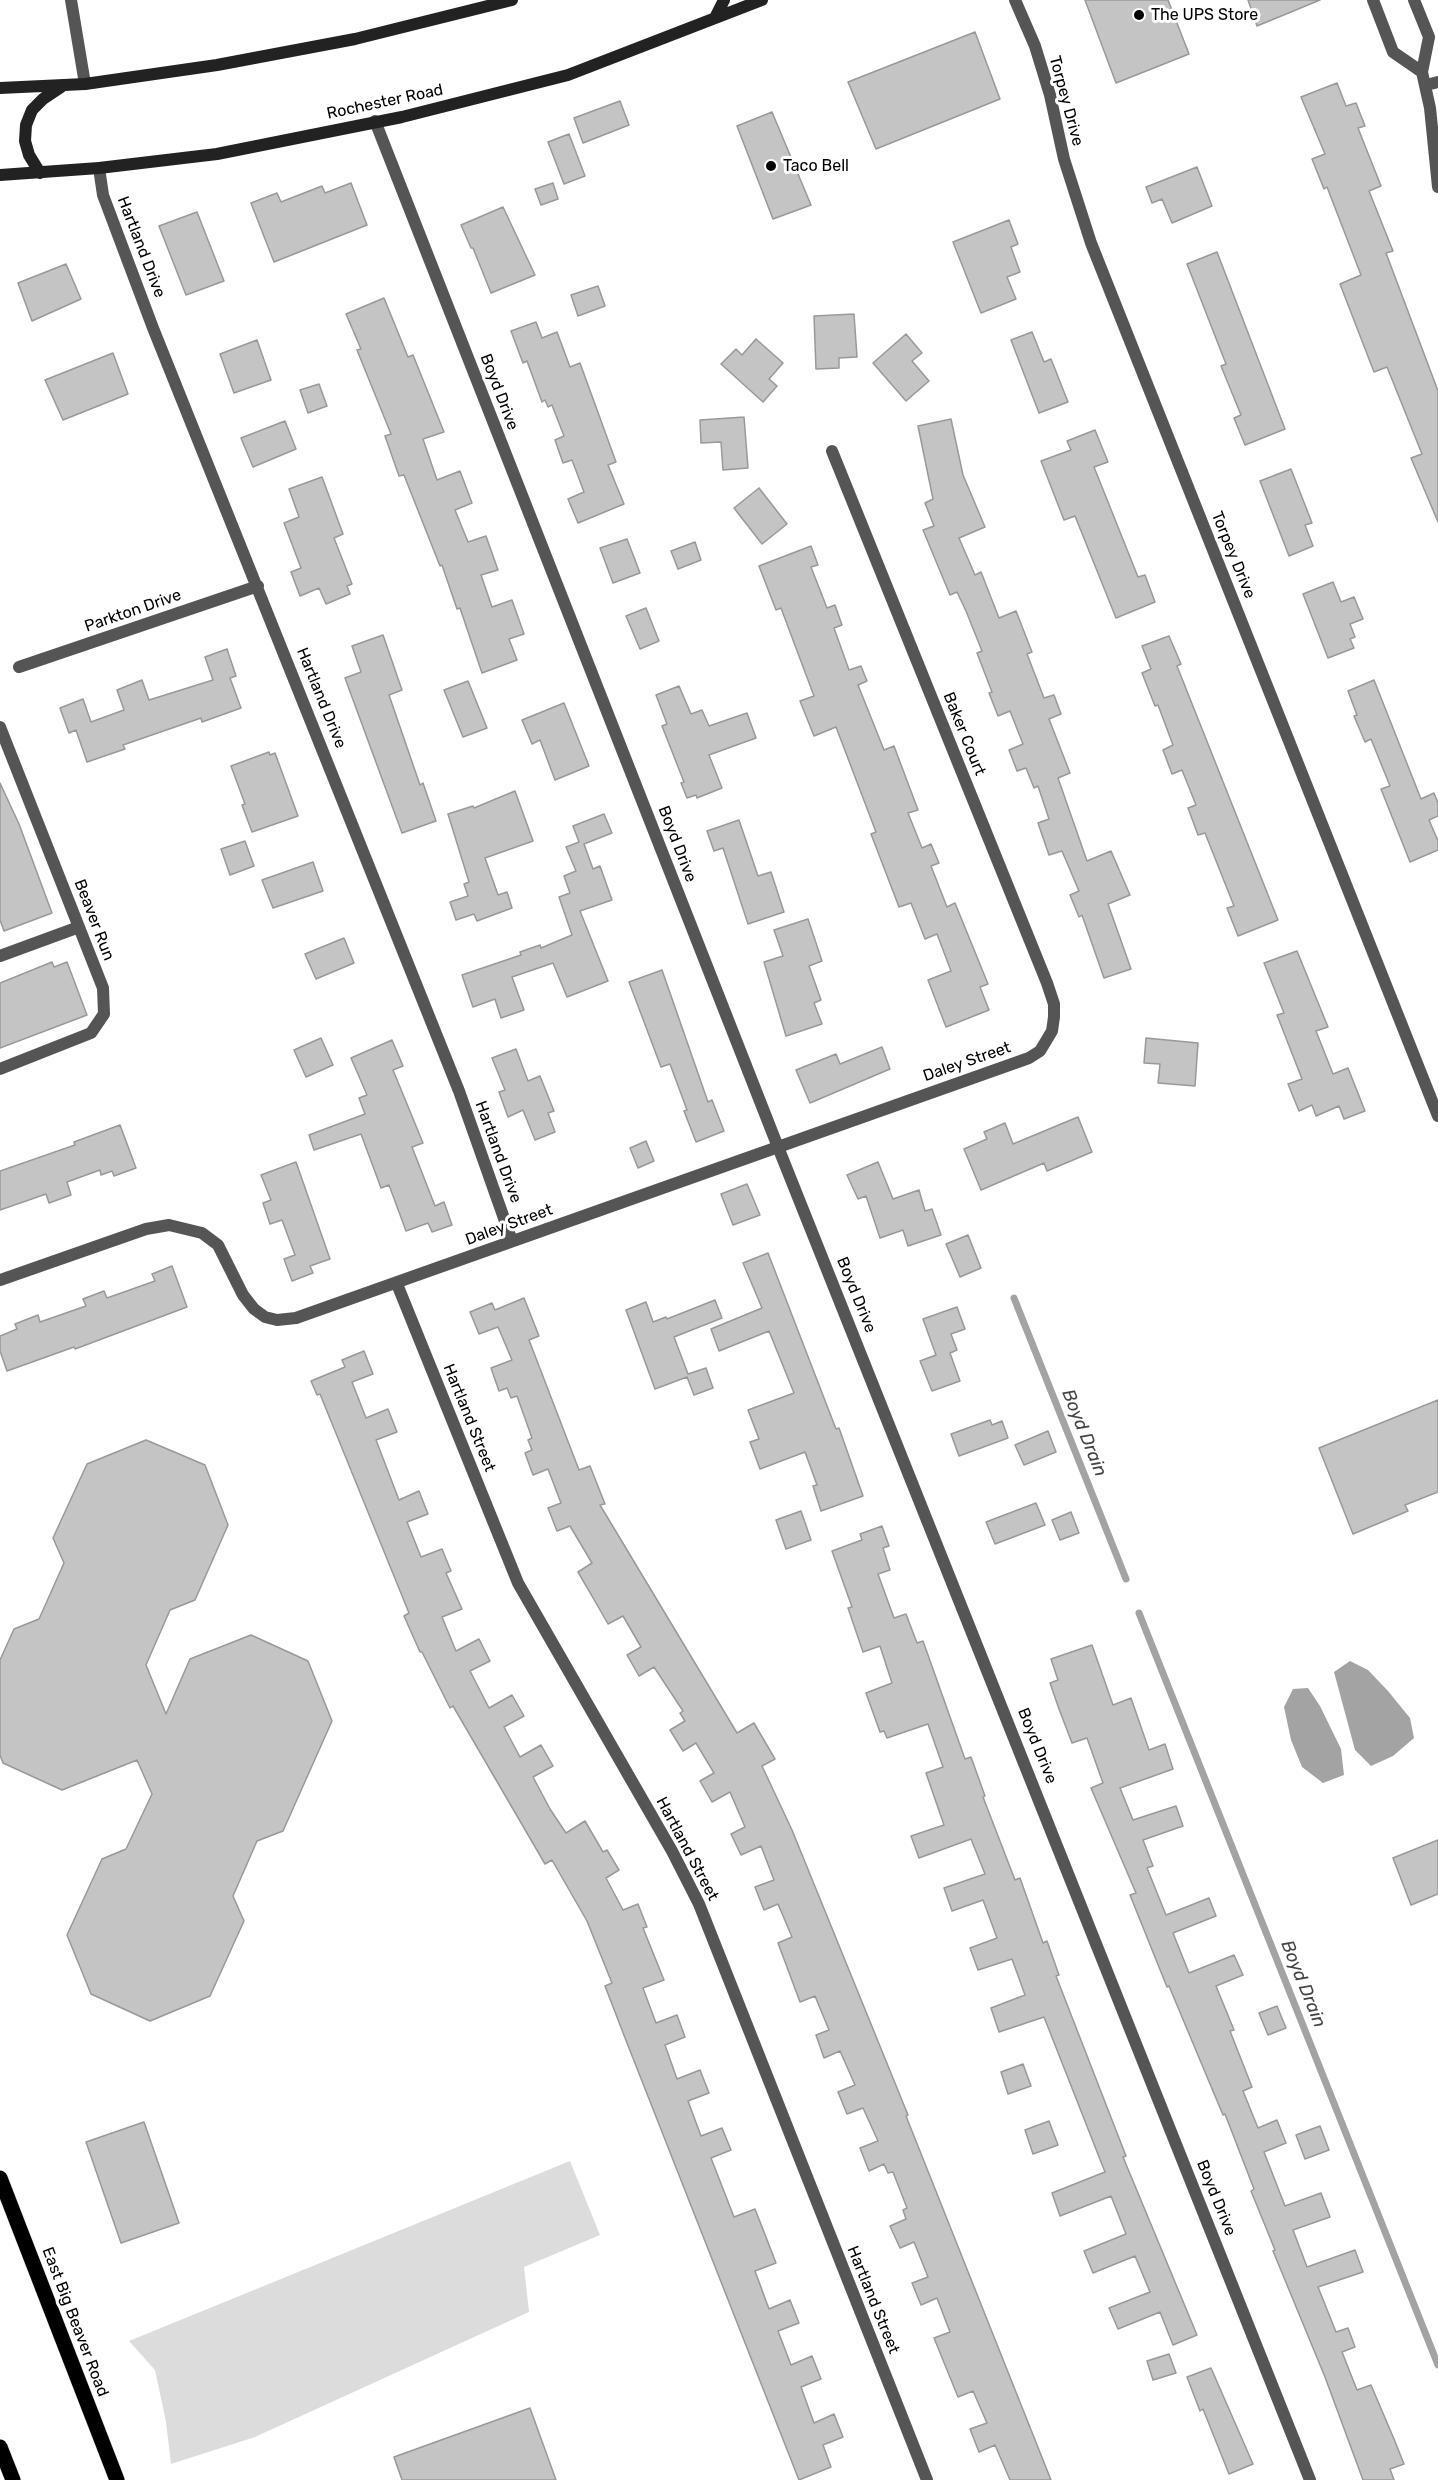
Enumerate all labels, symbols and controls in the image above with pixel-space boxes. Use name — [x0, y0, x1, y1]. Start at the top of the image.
place label: The UPS Store — [1151, 5, 1258, 25]
marker: The UPS Store — [1132, 8, 1146, 22]
street label: Torpey Drive — [1045, 54, 1087, 148]
street label: Rochester Road — [325, 80, 445, 124]
place label: Taco Bell — [783, 156, 849, 176]
marker: Taco Bell — [764, 159, 778, 173]
street label: Hartland Drive — [113, 194, 169, 300]
street label: Boyd Drive — [476, 351, 522, 433]
street label: Torpey Drive — [1207, 509, 1259, 601]
street label: Parkton Drive — [82, 586, 184, 636]
street label: Hartland Drive — [292, 645, 350, 751]
street label: Baker Court — [939, 690, 989, 778]
street label: Boyd Drive — [654, 803, 700, 885]
street label: Beaver Run — [70, 877, 118, 963]
street label: Daley Street — [921, 1038, 1013, 1086]
street label: Hartland Drive — [471, 1098, 525, 1206]
street label: Daley Street — [463, 1200, 555, 1250]
street label: Boyd Drive — [832, 1254, 880, 1336]
street label: Hartland Street — [439, 1361, 499, 1475]
water label: Boyd Drain — [1057, 1386, 1111, 1480]
street label: Boyd Drive — [1013, 1705, 1061, 1787]
street label: Hartland Street — [652, 1794, 722, 1904]
water label: Boyd Drain — [1276, 1937, 1330, 2031]
street label: Boyd Drive — [1192, 2157, 1240, 2239]
street label: Hartland Street — [843, 2243, 903, 2357]
street label: East Big Beaver Road — [38, 2245, 112, 2399]

